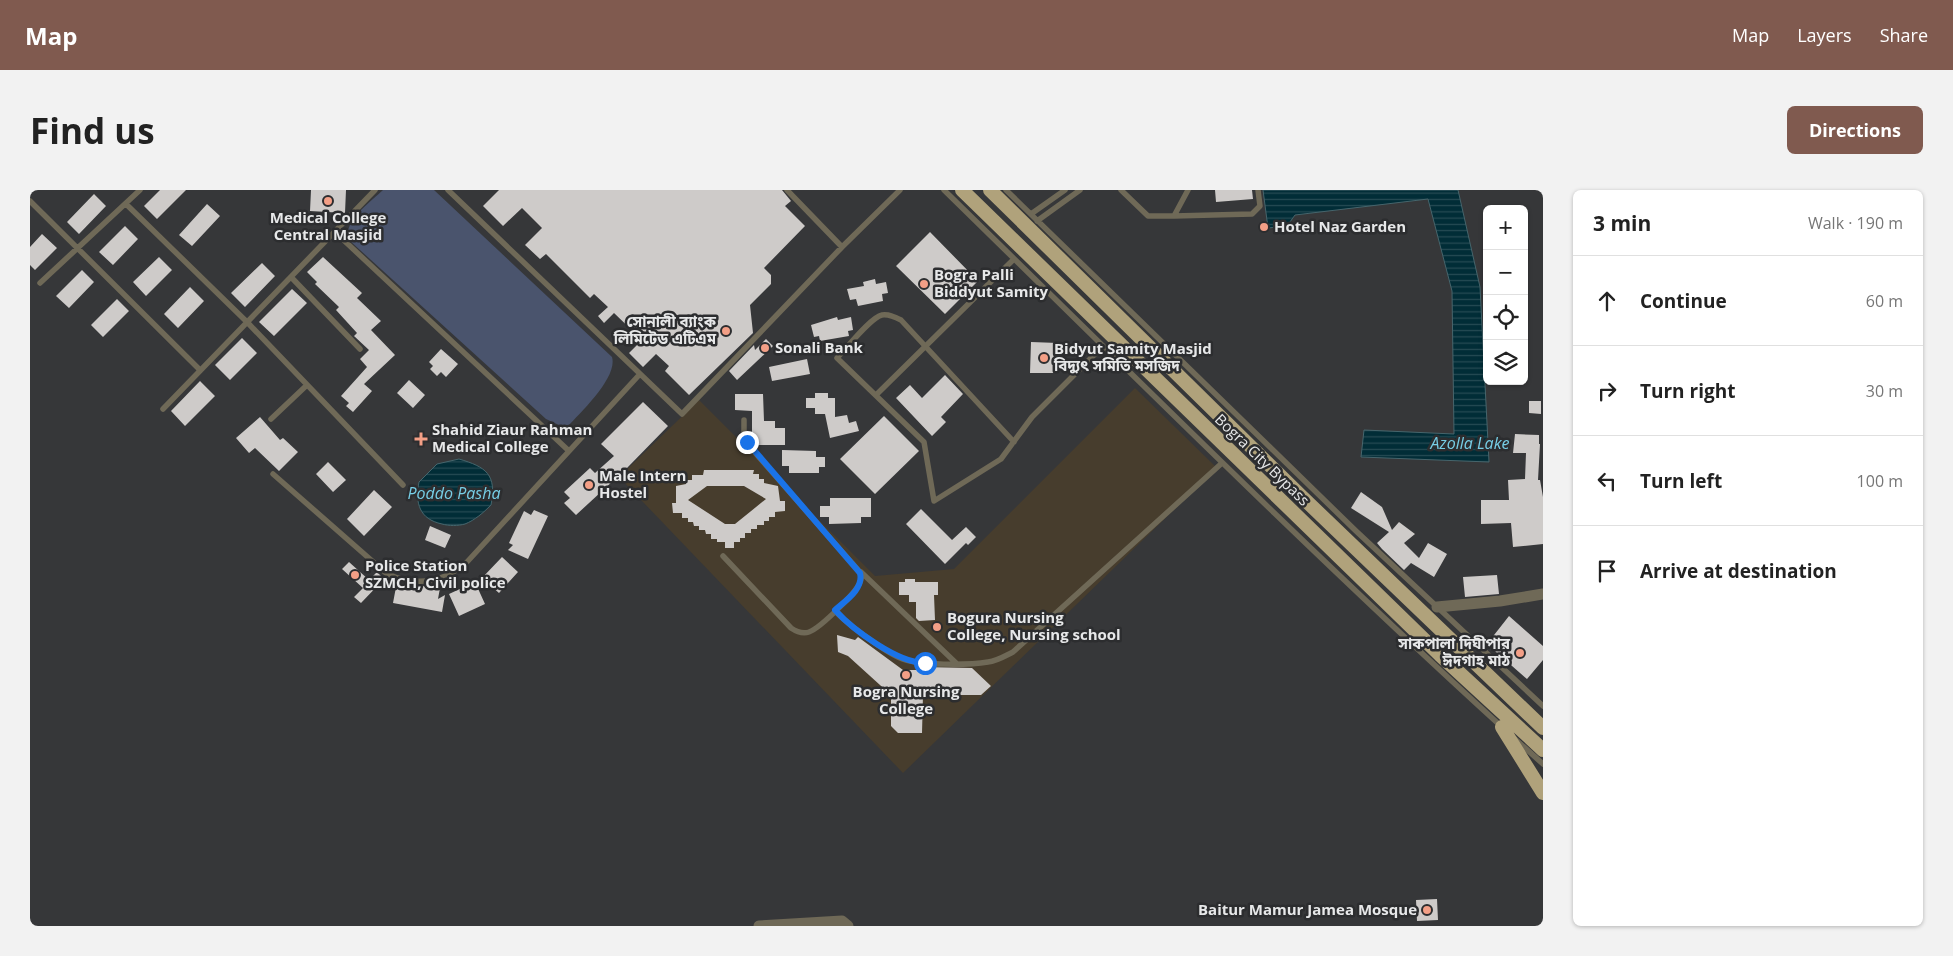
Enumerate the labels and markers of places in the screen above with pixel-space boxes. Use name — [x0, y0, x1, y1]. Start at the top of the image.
marker: Medical College Central Masjid — [322, 195, 334, 207]
place label: Medical College Central Masjid — [270, 207, 386, 244]
place label: Hotel Naz Garden — [1274, 216, 1406, 236]
marker: Hotel Naz Garden — [1258, 221, 1270, 233]
place label: Bogra Palli Biddyut Samity — [934, 264, 1049, 301]
marker: Bogra Palli Biddyut Samity — [918, 278, 930, 290]
place label: সোনালী ব্যাংক লিমিটেড এটিএম — [613, 311, 717, 348]
marker: সোনালী ব্যাংক লিমিটেড এটিএম — [720, 325, 732, 337]
place label: Sonali Bank — [775, 337, 864, 357]
place label: Bidyut Samity Masjid বিদ্যুৎ সমিতি মসজিদ — [1053, 338, 1212, 375]
marker: Sonali Bank — [759, 342, 771, 354]
marker: Bidyut Samity Masjid বিদ্যুৎ সমিতি মসজিদ — [1038, 352, 1050, 364]
place label: Shahid Ziaur Rahman Medical College — [432, 419, 592, 456]
marker: Shahid Ziaur Rahman Medical College — [414, 432, 428, 446]
place label: Male Intern Hostel — [599, 465, 686, 502]
marker: Male Intern Hostel — [583, 479, 595, 491]
place label: Police Station SZMCH, Civil police — [365, 555, 506, 592]
marker: Police Station SZMCH, Civil police — [349, 569, 361, 581]
place label: Bogura Nursing College, Nursing school — [947, 607, 1121, 644]
marker: Bogura Nursing College, Nursing school — [931, 621, 943, 633]
place label: সাকপালা দিঘীপার ঈদগাহ মাঠ — [1397, 633, 1511, 670]
marker: সাকপালা দিঘীপার ঈদগাহ মাঠ — [1514, 647, 1526, 659]
marker: Bogra Nursing College — [900, 669, 912, 681]
place label: Bogra Nursing College — [853, 681, 960, 718]
place label: Baitur Mamur Jamea Mosque — [1198, 899, 1417, 919]
marker: Baitur Mamur Jamea Mosque — [1421, 904, 1433, 916]

